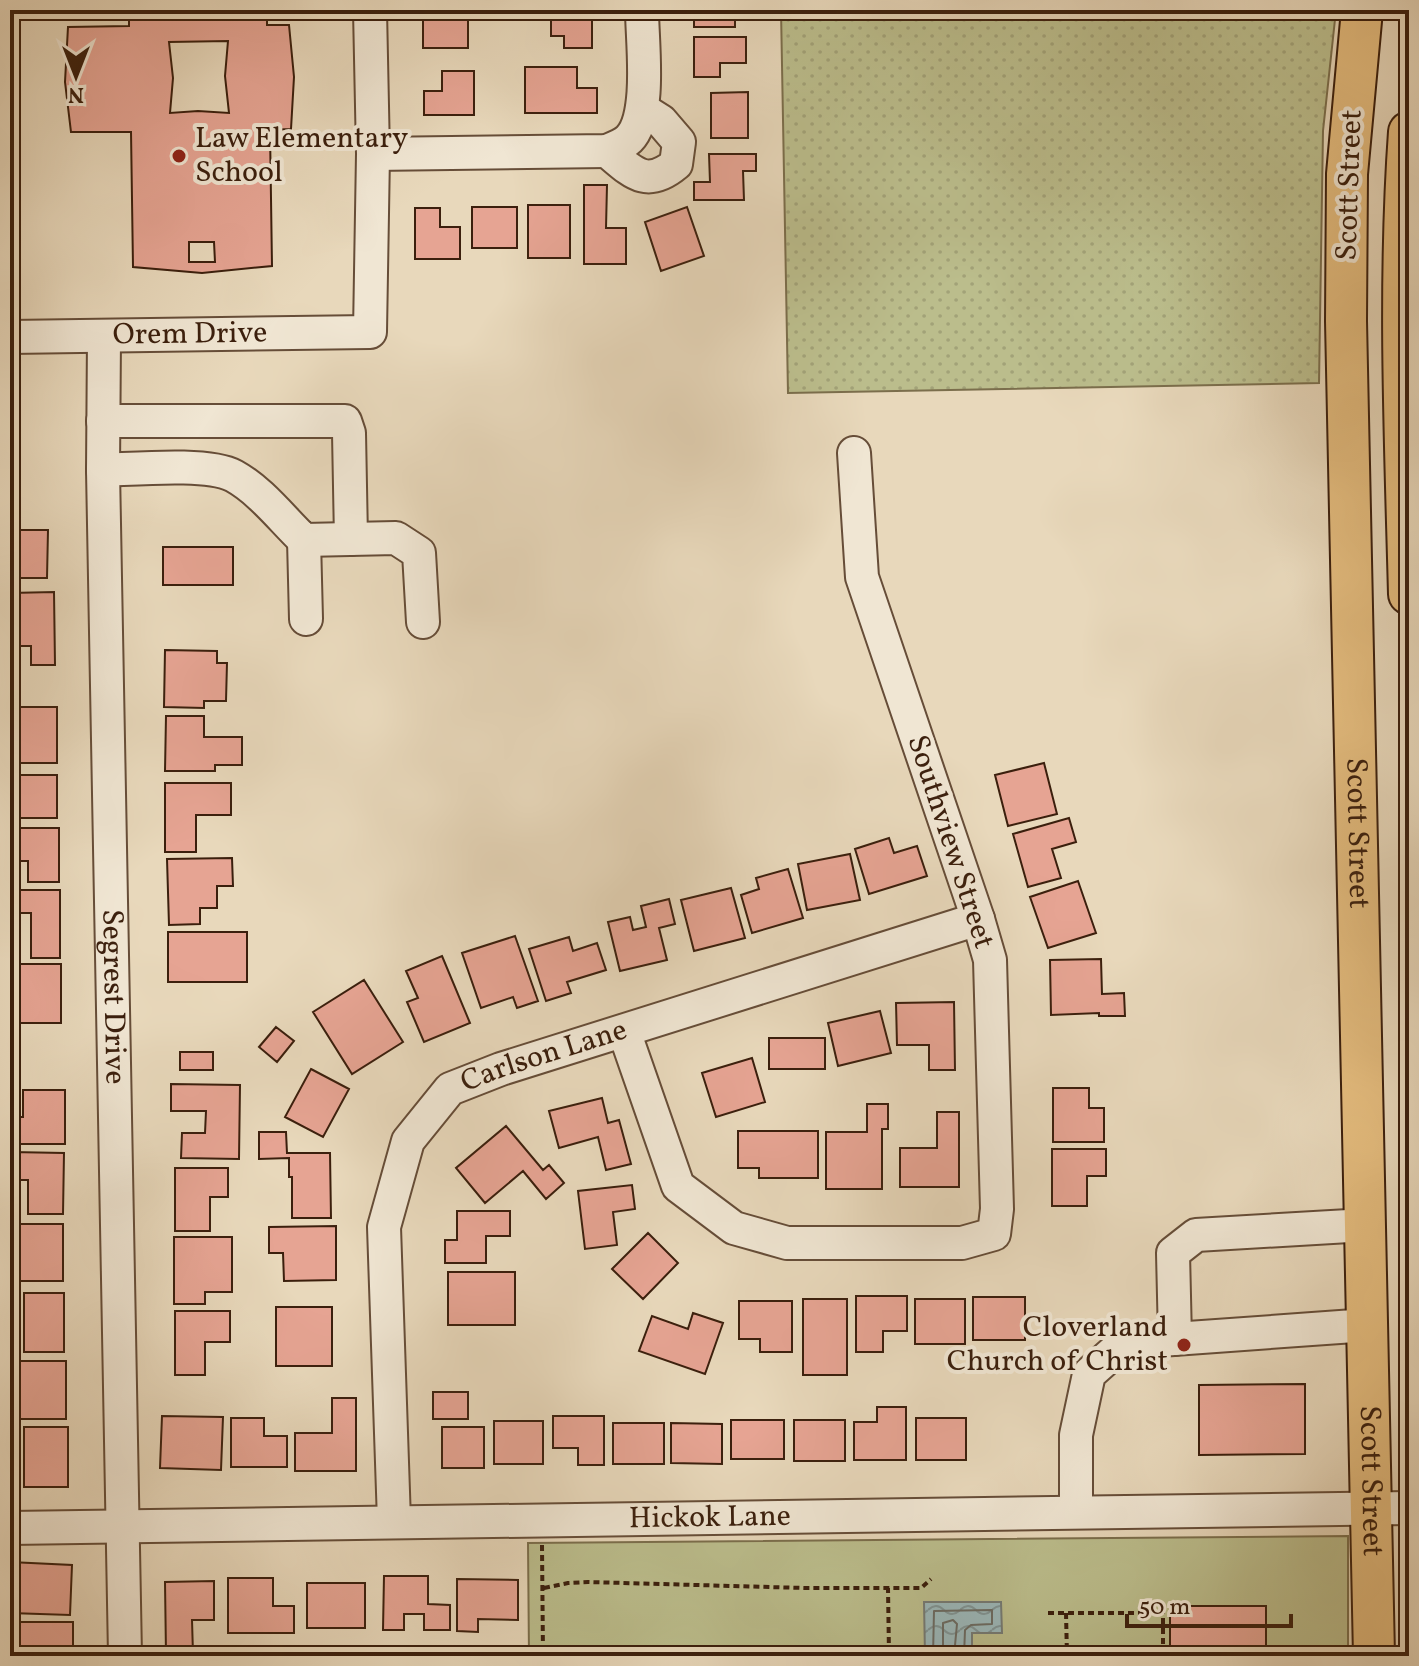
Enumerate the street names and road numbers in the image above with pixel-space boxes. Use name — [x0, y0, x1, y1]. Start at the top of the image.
street label: Scott Street — [1326, 109, 1374, 261]
street label: Orem Drive — [112, 312, 268, 357]
street label: Southview Street — [896, 730, 1004, 954]
street label: Scott Street — [1334, 757, 1379, 909]
street label: Segrest Drive — [90, 909, 135, 1085]
street label: Carlson Lane — [455, 1010, 633, 1104]
street label: Scott Street — [1348, 1405, 1393, 1557]
street label: Hickok Lane — [629, 1496, 791, 1540]

